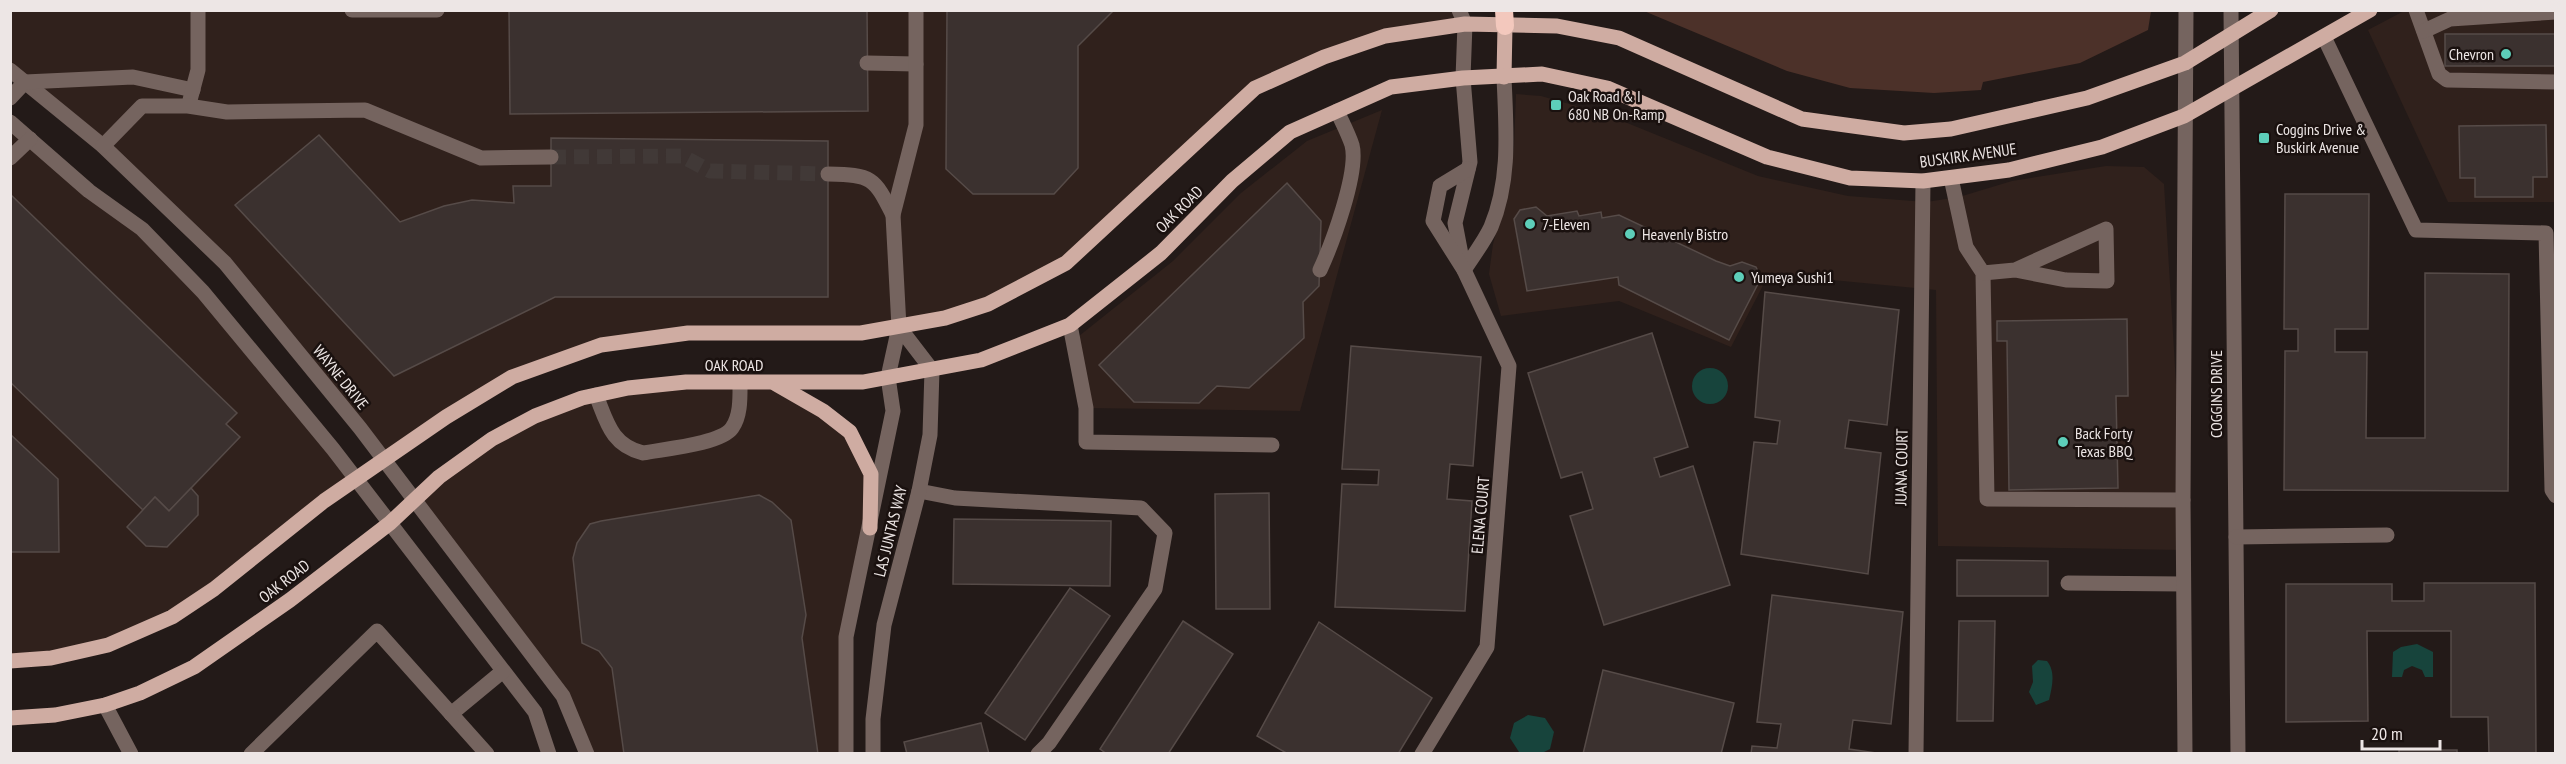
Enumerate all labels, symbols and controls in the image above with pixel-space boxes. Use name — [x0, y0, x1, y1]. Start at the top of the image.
place label: Chevron — [2449, 44, 2494, 64]
marker: Chevron — [2499, 47, 2513, 61]
place label: Oak Road & I 680 NB On-Ramp — [1568, 86, 1664, 124]
marker: Oak Road & I 680 NB On-Ramp — [1549, 98, 1563, 112]
place label: Coggins Drive & Buskirk Avenue — [2276, 119, 2366, 157]
marker: Coggins Drive & Buskirk Avenue — [2257, 131, 2271, 145]
street label: BUSKIRK AVENUE — [1918, 138, 2018, 172]
street label: OAK ROAD — [1151, 181, 1207, 237]
place label: 7-Eleven — [1542, 214, 1590, 234]
marker: 7-Eleven — [1523, 217, 1537, 231]
place label: Heavenly Bistro — [1642, 224, 1728, 244]
marker: Heavenly Bistro — [1623, 227, 1637, 241]
place label: Yumeya Sushi1 — [1751, 267, 1834, 287]
marker: Yumeya Sushi1 — [1732, 270, 1746, 284]
street label: WAYNE DRIVE — [309, 341, 373, 413]
street label: COGGINS DRIVE — [2206, 350, 2226, 438]
street label: OAK ROAD — [705, 355, 763, 375]
place label: Back Forty Texas BBQ — [2075, 423, 2134, 461]
street label: JUANA COURT — [1890, 428, 1912, 507]
marker: Back Forty Texas BBQ — [2056, 435, 2070, 449]
street label: ELENA COURT — [1467, 475, 1493, 555]
street label: LAS JUNTAS WAY — [869, 483, 911, 579]
street label: OAK ROAD — [255, 555, 313, 607]
scale bar — [2362, 713, 2440, 751]
text: 20 m — [2371, 722, 2403, 745]

